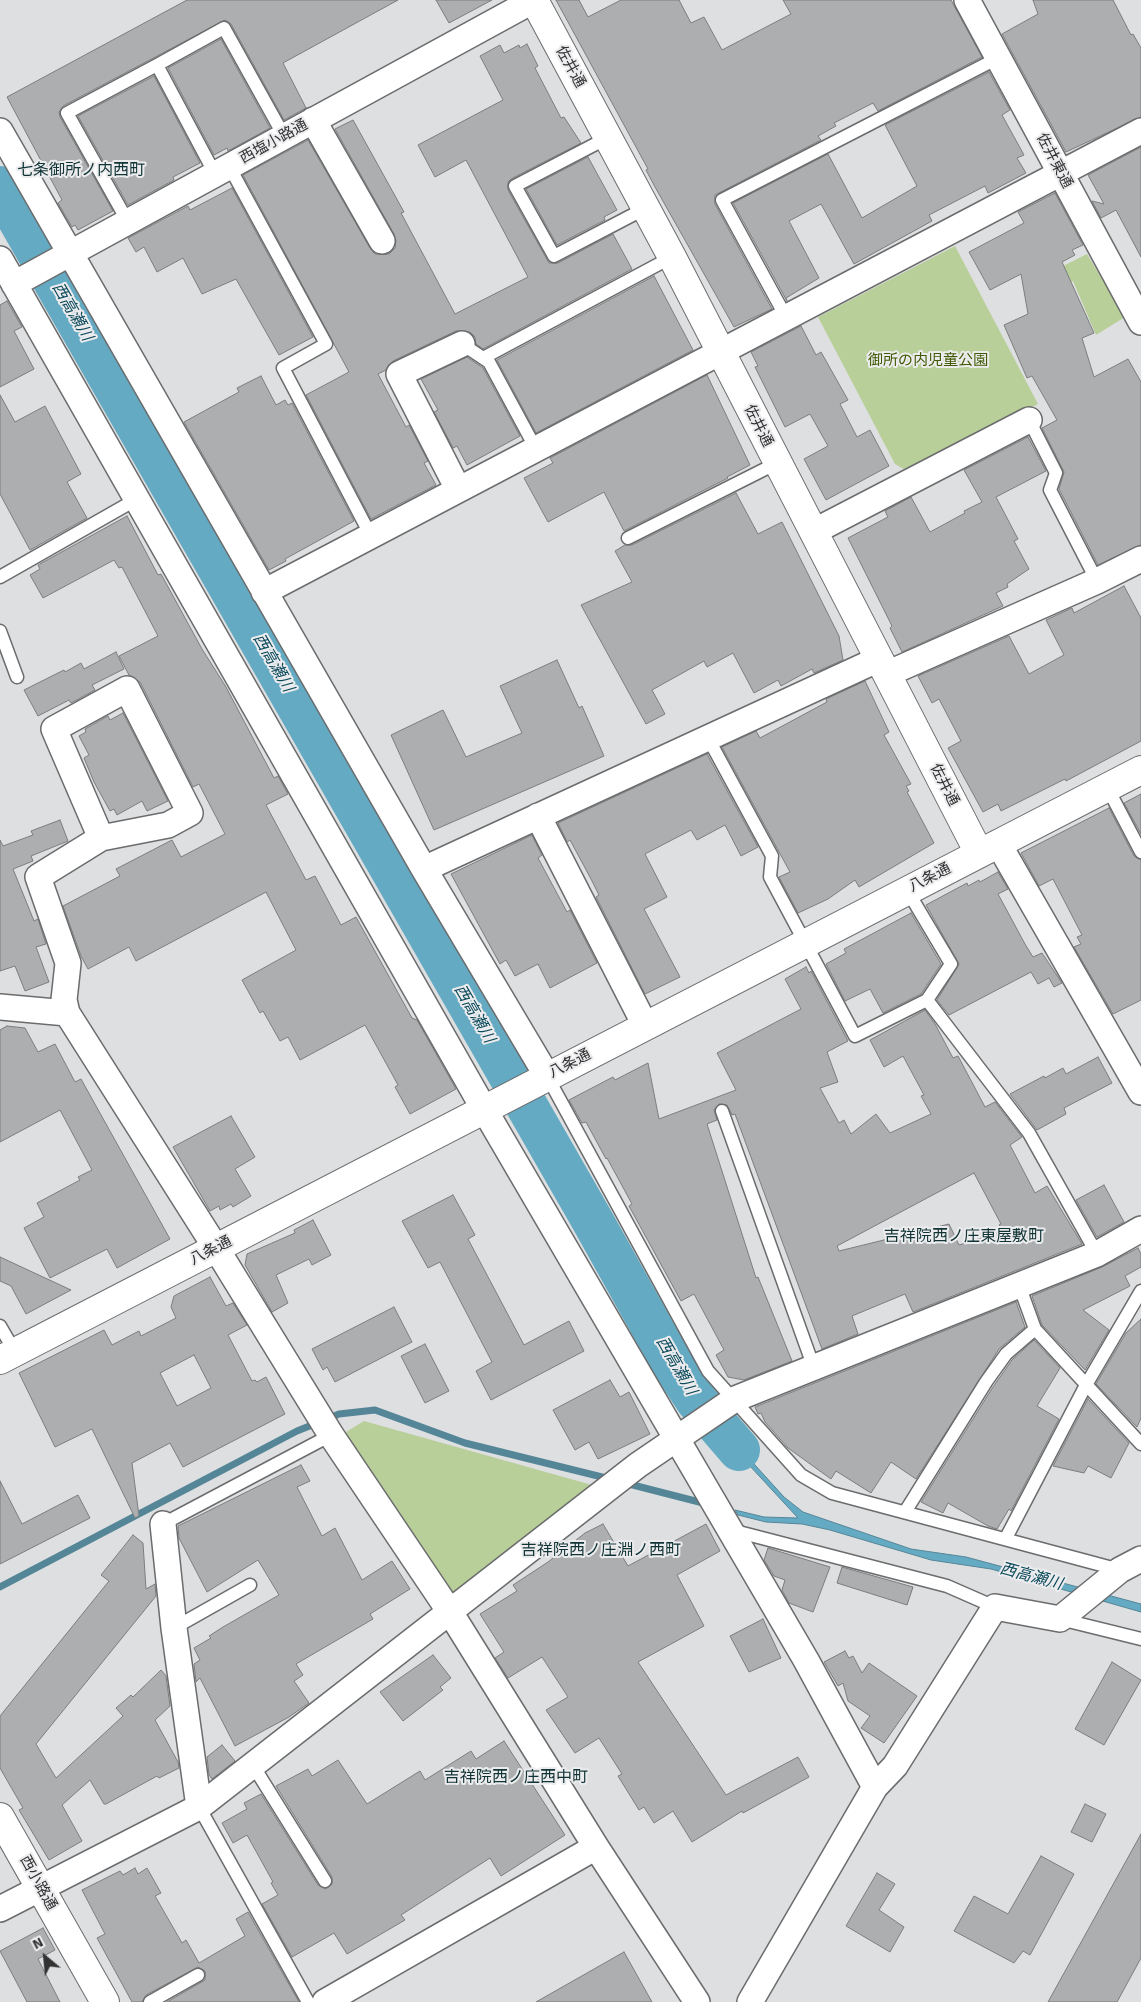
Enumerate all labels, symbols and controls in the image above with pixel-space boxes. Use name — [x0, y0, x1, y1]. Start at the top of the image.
street label: 佐井通 — [551, 43, 589, 91]
street label: 西塩小路通 — [237, 116, 311, 168]
street label: 佐井東通 — [1032, 130, 1076, 192]
district label: 七条御所ノ内西町 — [17, 161, 145, 181]
water label: 西高瀬川 — [48, 279, 96, 345]
park label: 御所の内児童公園 — [868, 352, 988, 370]
street label: 佐井通 — [740, 402, 776, 450]
water label: 西高瀬川 — [249, 630, 297, 696]
street label: 佐井通 — [926, 761, 962, 809]
street label: 八条通 — [906, 860, 954, 896]
water label: 西高瀬川 — [450, 981, 498, 1047]
street label: 八条通 — [546, 1046, 594, 1082]
district label: 吉祥院西ノ庄東屋敷町 — [884, 1227, 1044, 1247]
street label: 八条通 — [187, 1233, 235, 1269]
water label: 西高瀬川 — [652, 1333, 700, 1399]
district label: 吉祥院西ノ庄淵ノ西町 — [521, 1541, 681, 1561]
water label: 西高瀬川 — [998, 1559, 1064, 1595]
district label: 吉祥院西ノ庄西中町 — [444, 1768, 588, 1788]
street label: 西小路通 — [16, 1852, 60, 1914]
north arrow — [20, 1932, 70, 1982]
text: N — [29, 1934, 46, 1953]

